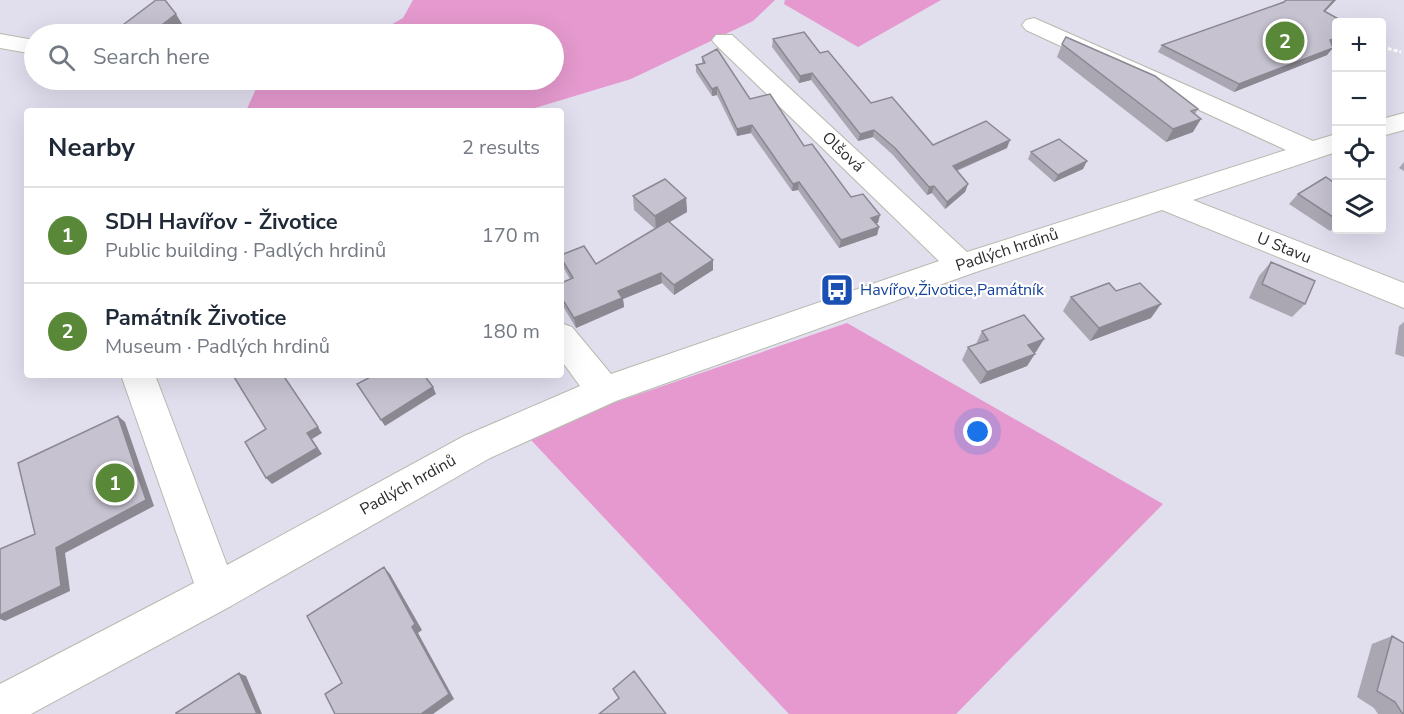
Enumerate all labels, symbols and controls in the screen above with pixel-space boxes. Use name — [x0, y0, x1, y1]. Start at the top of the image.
pin: 2 — [1266, 18, 1304, 63]
map controls — [1332, 18, 1386, 234]
button: + — [1332, 18, 1386, 72]
search box — [24, 24, 564, 90]
icon: search — [45, 41, 78, 74]
text: Search here — [93, 42, 210, 72]
button: − — [1332, 72, 1386, 126]
button: locate — [1332, 126, 1386, 180]
street label: Olšová — [817, 127, 869, 177]
text: Nearby — [48, 130, 135, 165]
text: 2 results — [462, 134, 540, 161]
button: layers — [1332, 180, 1386, 234]
text: SDH Havířov - Životice — [105, 207, 338, 237]
text: 1 — [62, 222, 74, 249]
text: 170 m — [482, 222, 540, 249]
street label: Padlých hrdinů — [953, 223, 1061, 277]
street label: U Stavu — [1254, 227, 1314, 269]
text: Public building · Padlých hrdinů — [105, 237, 386, 264]
bus stop icon: Havířov,Životice,Památník — [819, 272, 855, 308]
place label: Havířov,Životice,Památník — [860, 279, 1045, 301]
text: Památník Životice — [105, 303, 287, 333]
text: 2 — [62, 318, 74, 345]
text: 180 m — [482, 318, 540, 345]
text: Museum · Padlých hrdinů — [105, 333, 330, 360]
your location — [963, 417, 992, 446]
street label: Padlých hrdinů — [356, 450, 460, 520]
pin: 1 — [96, 460, 134, 506]

